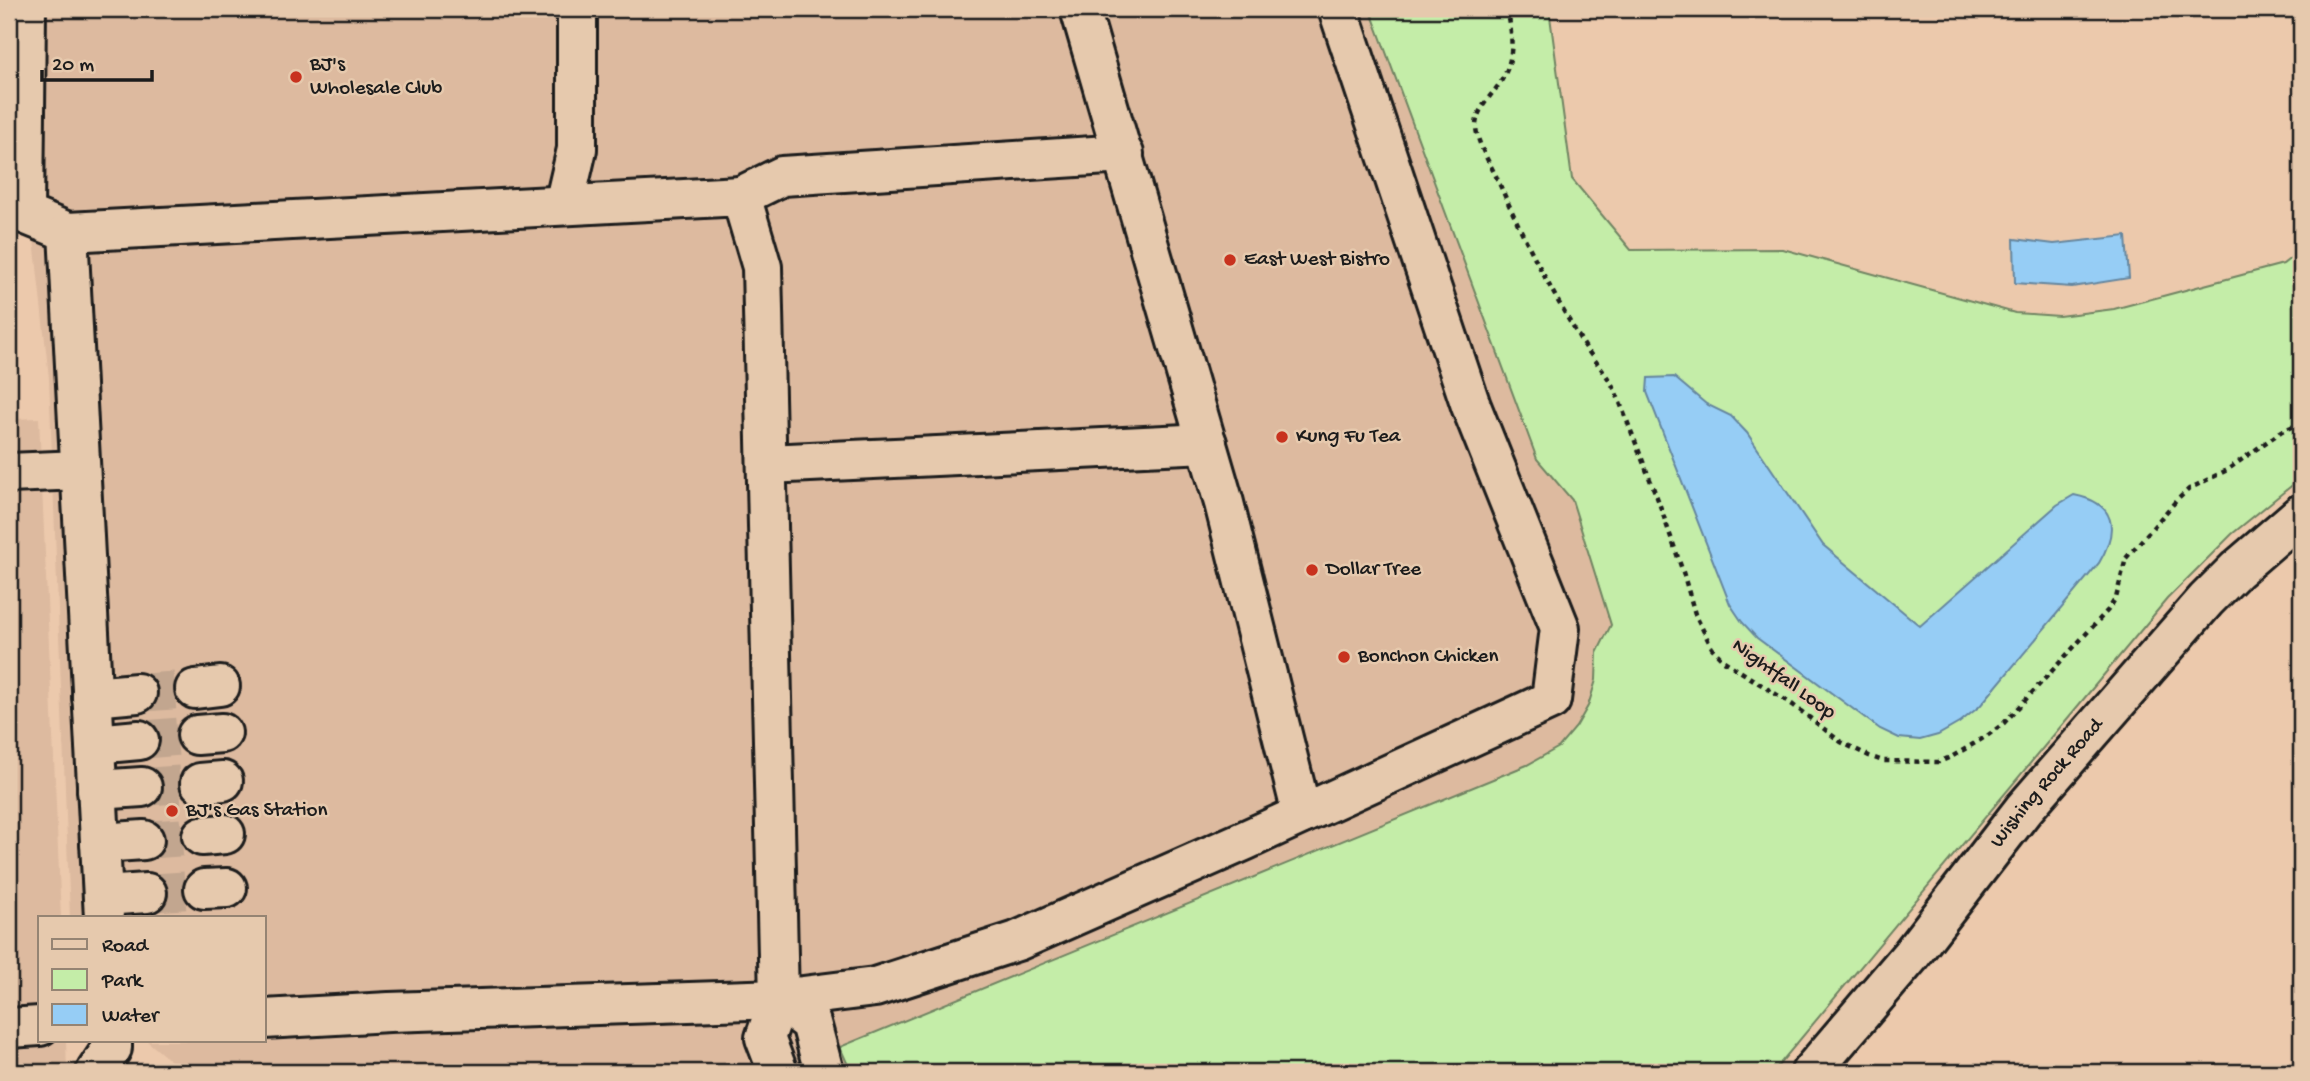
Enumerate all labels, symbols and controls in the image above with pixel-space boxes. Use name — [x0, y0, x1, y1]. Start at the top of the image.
scale bar — [42, 38, 152, 82]
place label: BJ's Wholesale Club — [309, 53, 442, 102]
text: 20 m — [52, 54, 94, 79]
marker: BJ's Wholesale Club — [288, 69, 304, 85]
place label: East West Bistro — [1244, 248, 1390, 273]
marker: East West Bistro — [1222, 252, 1238, 268]
place label: Kung Fu Tea — [1296, 425, 1402, 450]
marker: Kung Fu Tea — [1274, 429, 1290, 445]
place label: Dollar Tree — [1324, 558, 1422, 583]
marker: Dollar Tree — [1304, 562, 1320, 578]
street label: Nightfall Loop — [1726, 634, 1840, 726]
place label: Bonchon Chicken — [1357, 645, 1498, 670]
marker: Bonchon Chicken — [1336, 649, 1352, 665]
street label: Wishing Rock Road — [1985, 712, 2110, 853]
place label: BJ's Gas Station — [185, 799, 328, 824]
marker: BJ's Gas Station — [164, 803, 180, 819]
legend — [38, 916, 266, 1042]
text: Road — [102, 935, 150, 960]
text: Park — [101, 970, 145, 995]
text: Water — [102, 1005, 160, 1030]

